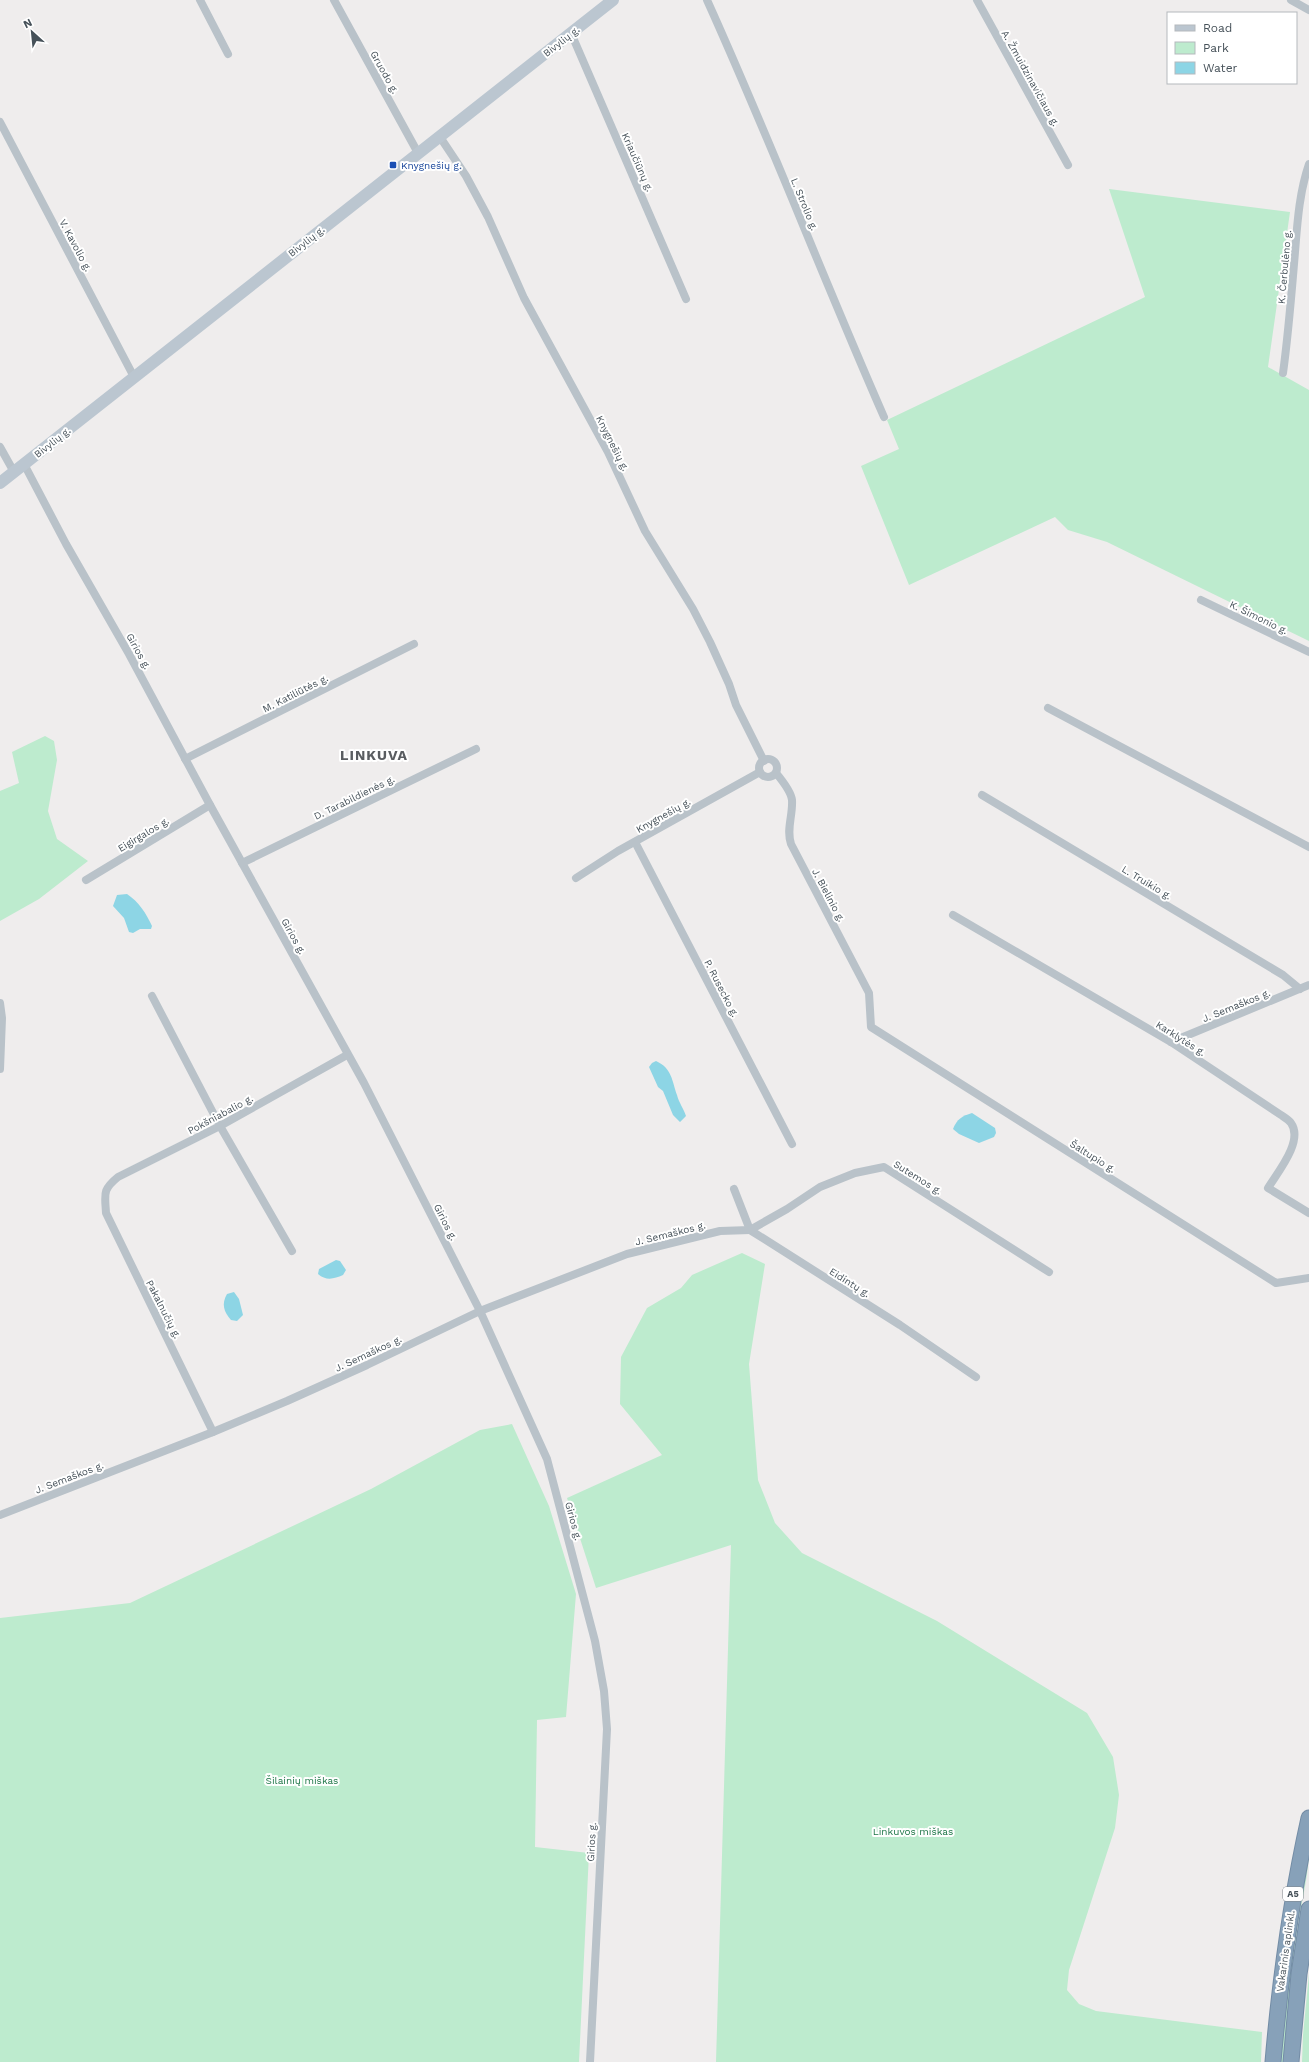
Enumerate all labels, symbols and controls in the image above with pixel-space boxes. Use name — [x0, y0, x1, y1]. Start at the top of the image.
north arrow — [12, 12, 52, 52]
legend — [1167, 12, 1297, 84]
text: N — [21, 16, 34, 31]
text: Road — [1203, 21, 1232, 35]
street label: Bivylių g. — [541, 24, 582, 59]
street label: A. Žmuidzinavičiaus g. — [1000, 28, 1062, 128]
text: Park — [1203, 41, 1229, 55]
street label: Gruodo g. — [368, 49, 401, 96]
text: Water — [1203, 61, 1238, 75]
street label: Kriaučiūnų g. — [620, 131, 655, 193]
marker: Knygnešių g. — [388, 160, 398, 170]
place label: Knygnešių g. — [401, 160, 462, 171]
street label: L. Strolio g. — [789, 176, 820, 232]
street label: V. Kavolio g. — [57, 217, 94, 273]
street label: Bivylių g. — [286, 224, 327, 259]
street label: K. Čerbulėno g. — [1276, 230, 1293, 304]
street label: Knygnešių g. — [594, 414, 631, 473]
street label: Bivylių g. — [32, 425, 73, 460]
street label: K. Šimonio g. — [1228, 599, 1290, 636]
street label: Girios g. — [124, 631, 153, 671]
street label: M. Katiliūtės g. — [261, 672, 330, 715]
district label: LINKUVA — [340, 747, 408, 763]
street label: D. Tarabildienės g. — [312, 773, 396, 822]
street label: Knygnešių g. — [634, 796, 692, 835]
street label: Eigirgalos g. — [116, 815, 171, 854]
street label: L. Truikio g. — [1120, 863, 1173, 902]
street label: J. Bielinio g. — [810, 867, 847, 924]
street label: Girios g. — [279, 916, 308, 956]
street label: P. Rusecko g. — [702, 958, 741, 1019]
street label: J. Semaškos g. — [1201, 987, 1272, 1024]
street label: Karklytės g. — [1154, 1019, 1208, 1058]
street label: Pokšniabalio g. — [186, 1093, 255, 1136]
street label: Šaltupio g. — [1068, 1138, 1117, 1175]
street label: Sutemos g. — [892, 1158, 944, 1197]
street label: Girios g. — [432, 1202, 459, 1242]
street label: J. Semaškos g. — [634, 1219, 707, 1248]
street label: Eidintų g. — [827, 1266, 872, 1299]
street label: Pakalnučių g. — [144, 1278, 183, 1340]
street label: J. Semaškos g. — [333, 1333, 403, 1374]
street label: J. Semaškos g. — [33, 1459, 105, 1496]
street label: Girios g. — [563, 1501, 584, 1542]
park label: Šilainių miškas — [266, 1775, 338, 1786]
street label: Girios g. — [585, 1822, 598, 1862]
park label: Linkuvos miškas — [873, 1826, 953, 1837]
road number: A5 — [1283, 1887, 1303, 1901]
street label: Vakarinis aplinkl. — [1274, 1910, 1297, 1993]

